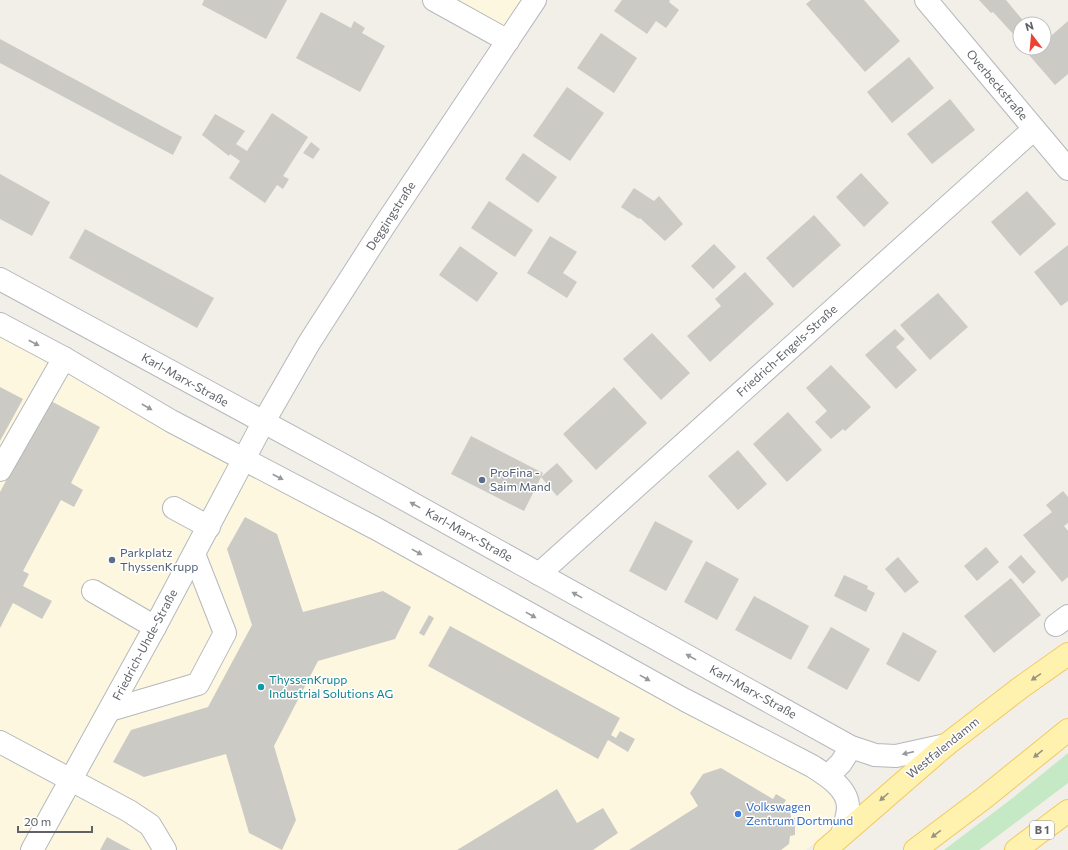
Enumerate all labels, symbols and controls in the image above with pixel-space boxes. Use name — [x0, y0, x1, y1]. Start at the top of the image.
north arrow — [1012, 16, 1052, 56]
text: N — [1023, 19, 1035, 33]
street label: Overbeckstraße — [964, 46, 1031, 122]
street label: Deggingstraße — [363, 178, 418, 253]
street label: Friedrich-Engels-Straße — [733, 301, 839, 399]
one-way arrow — [28, 340, 40, 346]
street label: Karl-Marx-Straße — [140, 349, 231, 409]
one-way arrow — [141, 403, 153, 410]
place label: ProFina - Saim Mand — [490, 465, 551, 493]
one-way arrow — [272, 474, 284, 480]
marker: ProFina - Saim Mand — [477, 475, 487, 485]
one-way arrow — [409, 502, 420, 508]
street label: Karl-Marx-Straße — [424, 504, 515, 564]
place label: Parkplatz ThyssenKrupp — [120, 545, 198, 573]
one-way arrow — [412, 548, 423, 555]
marker: Parkplatz ThyssenKrupp — [107, 555, 117, 565]
street label: Friedrich-Uhde-Straße — [109, 587, 179, 703]
one-way arrow — [572, 591, 583, 598]
one-way arrow — [525, 611, 537, 618]
one-way arrow — [685, 654, 697, 661]
street label: Karl-Marx-Straße — [708, 661, 799, 721]
place label: ThyssenKrupp Industrial Solutions AG — [269, 672, 393, 700]
one-way arrow — [1031, 673, 1041, 681]
one-way arrow — [639, 674, 651, 681]
marker: ThyssenKrupp Industrial Solutions AG — [256, 682, 266, 692]
street label: Westfalendamm — [903, 714, 982, 781]
one-way arrow — [1032, 750, 1043, 759]
one-way arrow — [902, 751, 914, 757]
one-way arrow — [880, 792, 889, 801]
place label: Volkswagen Zentrum Dortmund — [746, 799, 853, 827]
scale bar — [18, 808, 92, 834]
marker: Volkswagen Zentrum Dortmund — [733, 809, 743, 819]
text: 20 m — [24, 814, 51, 828]
road number: B 1 — [1030, 821, 1054, 839]
one-way arrow — [930, 830, 941, 839]

